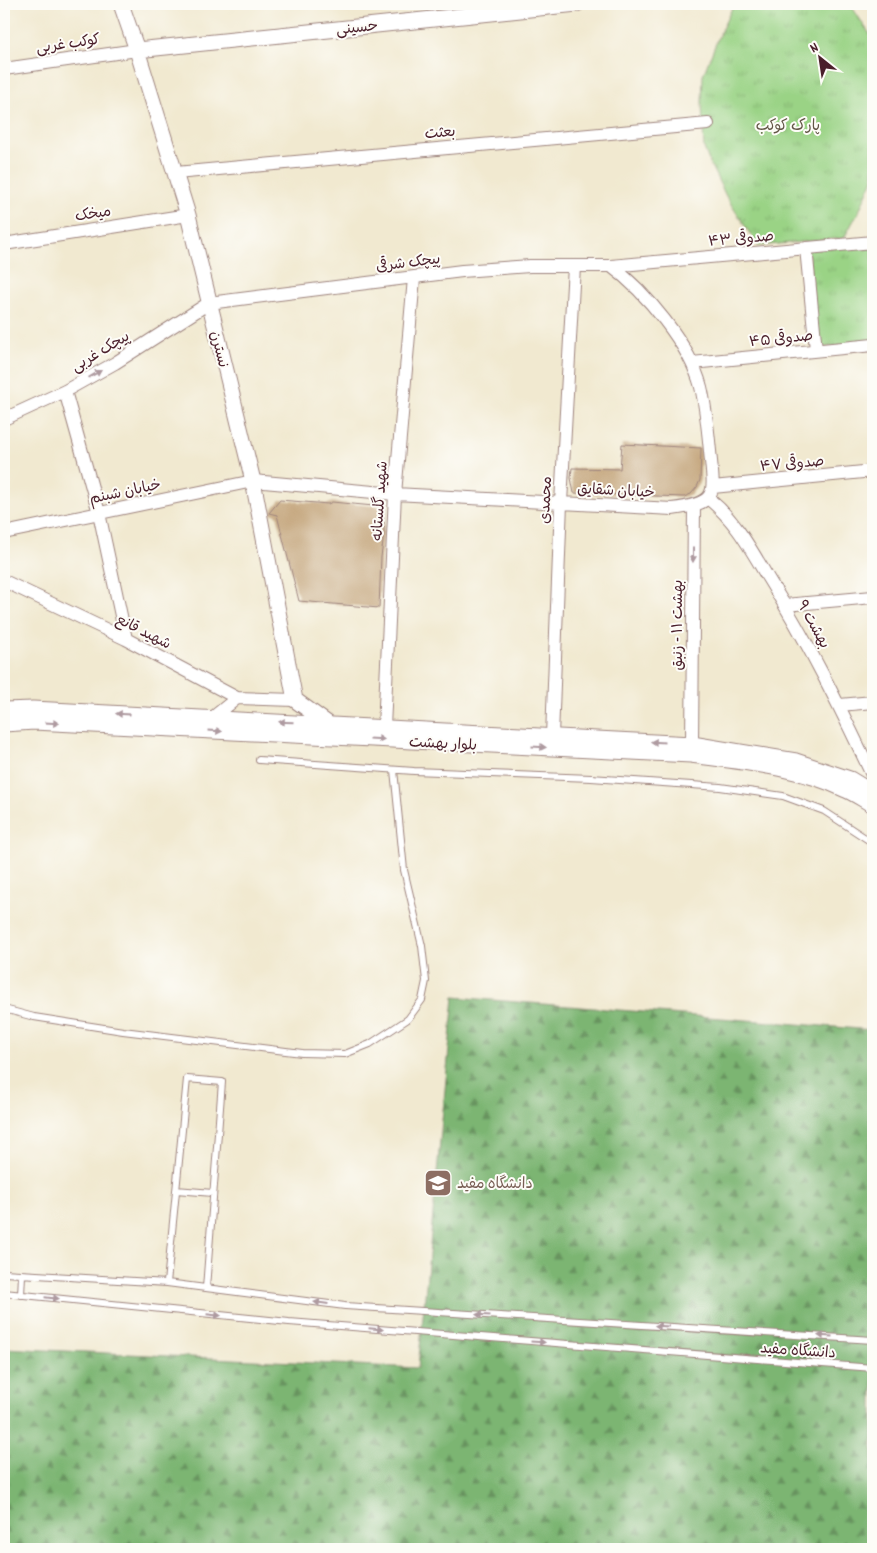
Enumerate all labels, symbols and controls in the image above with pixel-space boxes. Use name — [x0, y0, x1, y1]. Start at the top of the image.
street label: حسینی — [335, 16, 379, 42]
street label: کوکب غربی — [35, 30, 102, 60]
north arrow — [794, 32, 844, 82]
text: N — [807, 38, 823, 59]
park label: پارک کوکب — [756, 116, 820, 138]
street label: بعثت — [424, 122, 457, 146]
street label: میخک — [74, 201, 113, 229]
street label: صدوقی ۴۳ — [707, 224, 775, 254]
street label: پیچک شرقی — [374, 247, 442, 279]
street label: صدوقی ۴۵ — [748, 324, 814, 354]
street label: پیچک غربی — [68, 327, 135, 379]
street label: نسترن — [203, 329, 233, 370]
one-way arrow — [88, 370, 101, 379]
street label: صدوقی ۴۷ — [759, 449, 825, 479]
street label: شهید گلستانه — [367, 460, 395, 542]
street label: خیابان شبنم — [88, 475, 163, 511]
street label: محمدی — [535, 476, 559, 524]
street label: خیابان شقایق — [577, 479, 655, 505]
one-way arrow — [689, 547, 697, 563]
street label: بهشت ۱۱ - زنبق — [668, 580, 690, 670]
street label: بهشت ۹ — [790, 597, 835, 653]
street label: شهید قانع — [112, 610, 175, 656]
one-way arrow — [115, 709, 131, 717]
one-way arrow — [277, 717, 293, 725]
one-way arrow — [45, 719, 61, 727]
one-way arrow — [207, 728, 223, 736]
street label: بلوار بهشت — [408, 732, 478, 758]
one-way arrow — [369, 736, 385, 744]
one-way arrow — [649, 738, 665, 746]
one-way arrow — [532, 744, 548, 752]
school or university icon: دانشگاه مفید — [423, 1168, 453, 1198]
place label: دانشگاه مفید — [457, 1174, 533, 1196]
one-way arrow — [45, 1294, 61, 1302]
one-way arrow — [312, 1299, 328, 1307]
one-way arrow — [475, 1310, 491, 1318]
one-way arrow — [206, 1311, 222, 1319]
one-way arrow — [654, 1322, 670, 1330]
one-way arrow — [368, 1326, 384, 1334]
one-way arrow — [816, 1332, 832, 1340]
street label: دانشگاه مفید — [759, 1338, 836, 1366]
one-way arrow — [530, 1339, 546, 1347]

